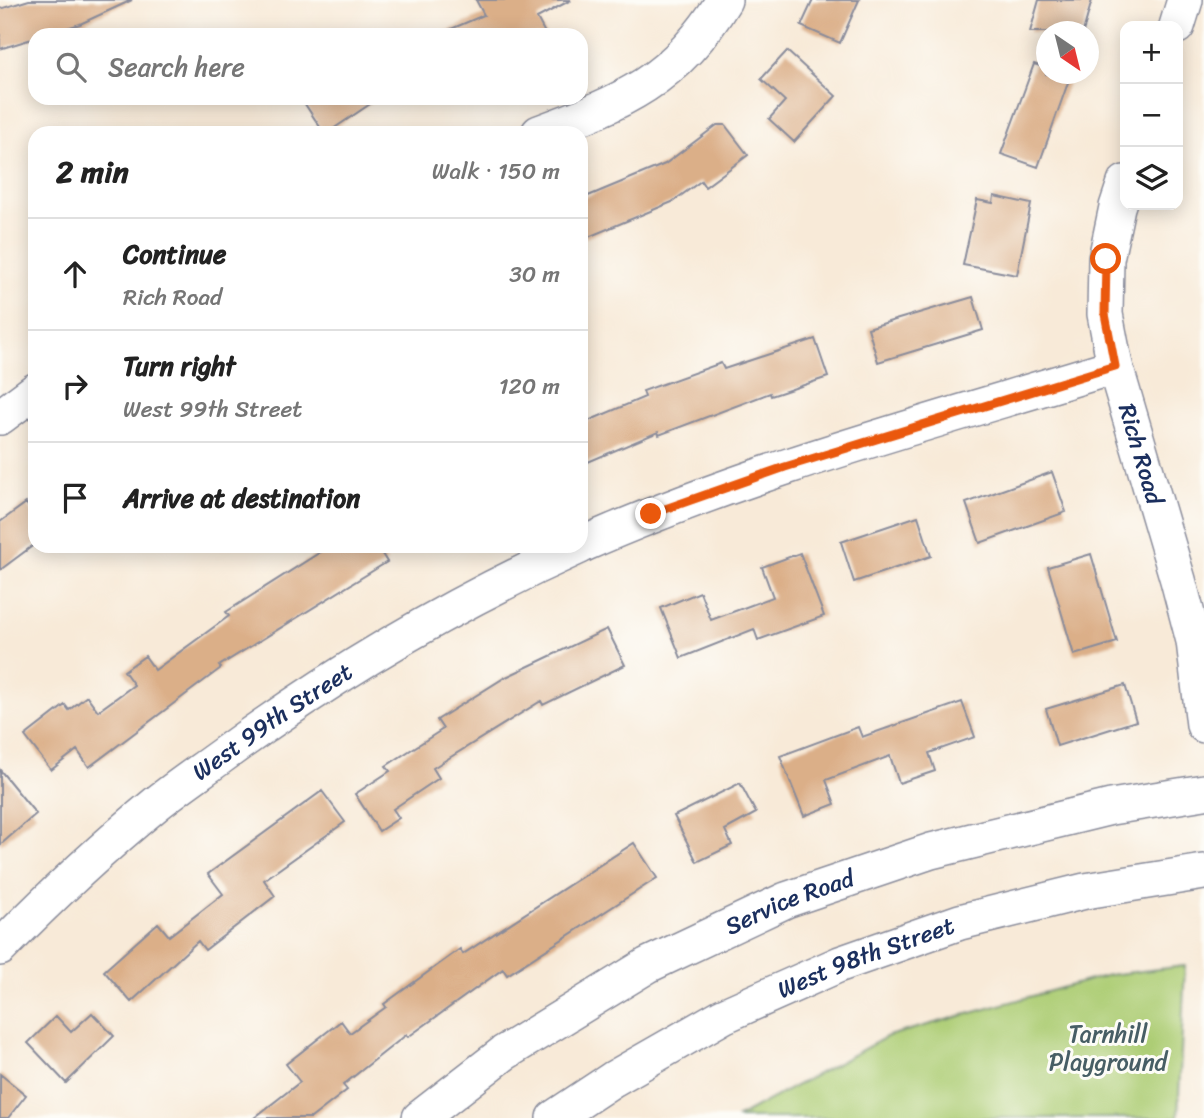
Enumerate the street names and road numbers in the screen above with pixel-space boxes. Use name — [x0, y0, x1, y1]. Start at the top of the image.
street label: Rich Road — [1106, 398, 1176, 511]
street label: West 99th Street — [183, 651, 361, 792]
street label: Service Road — [718, 857, 862, 947]
street label: West 98th Street — [770, 905, 960, 1010]

